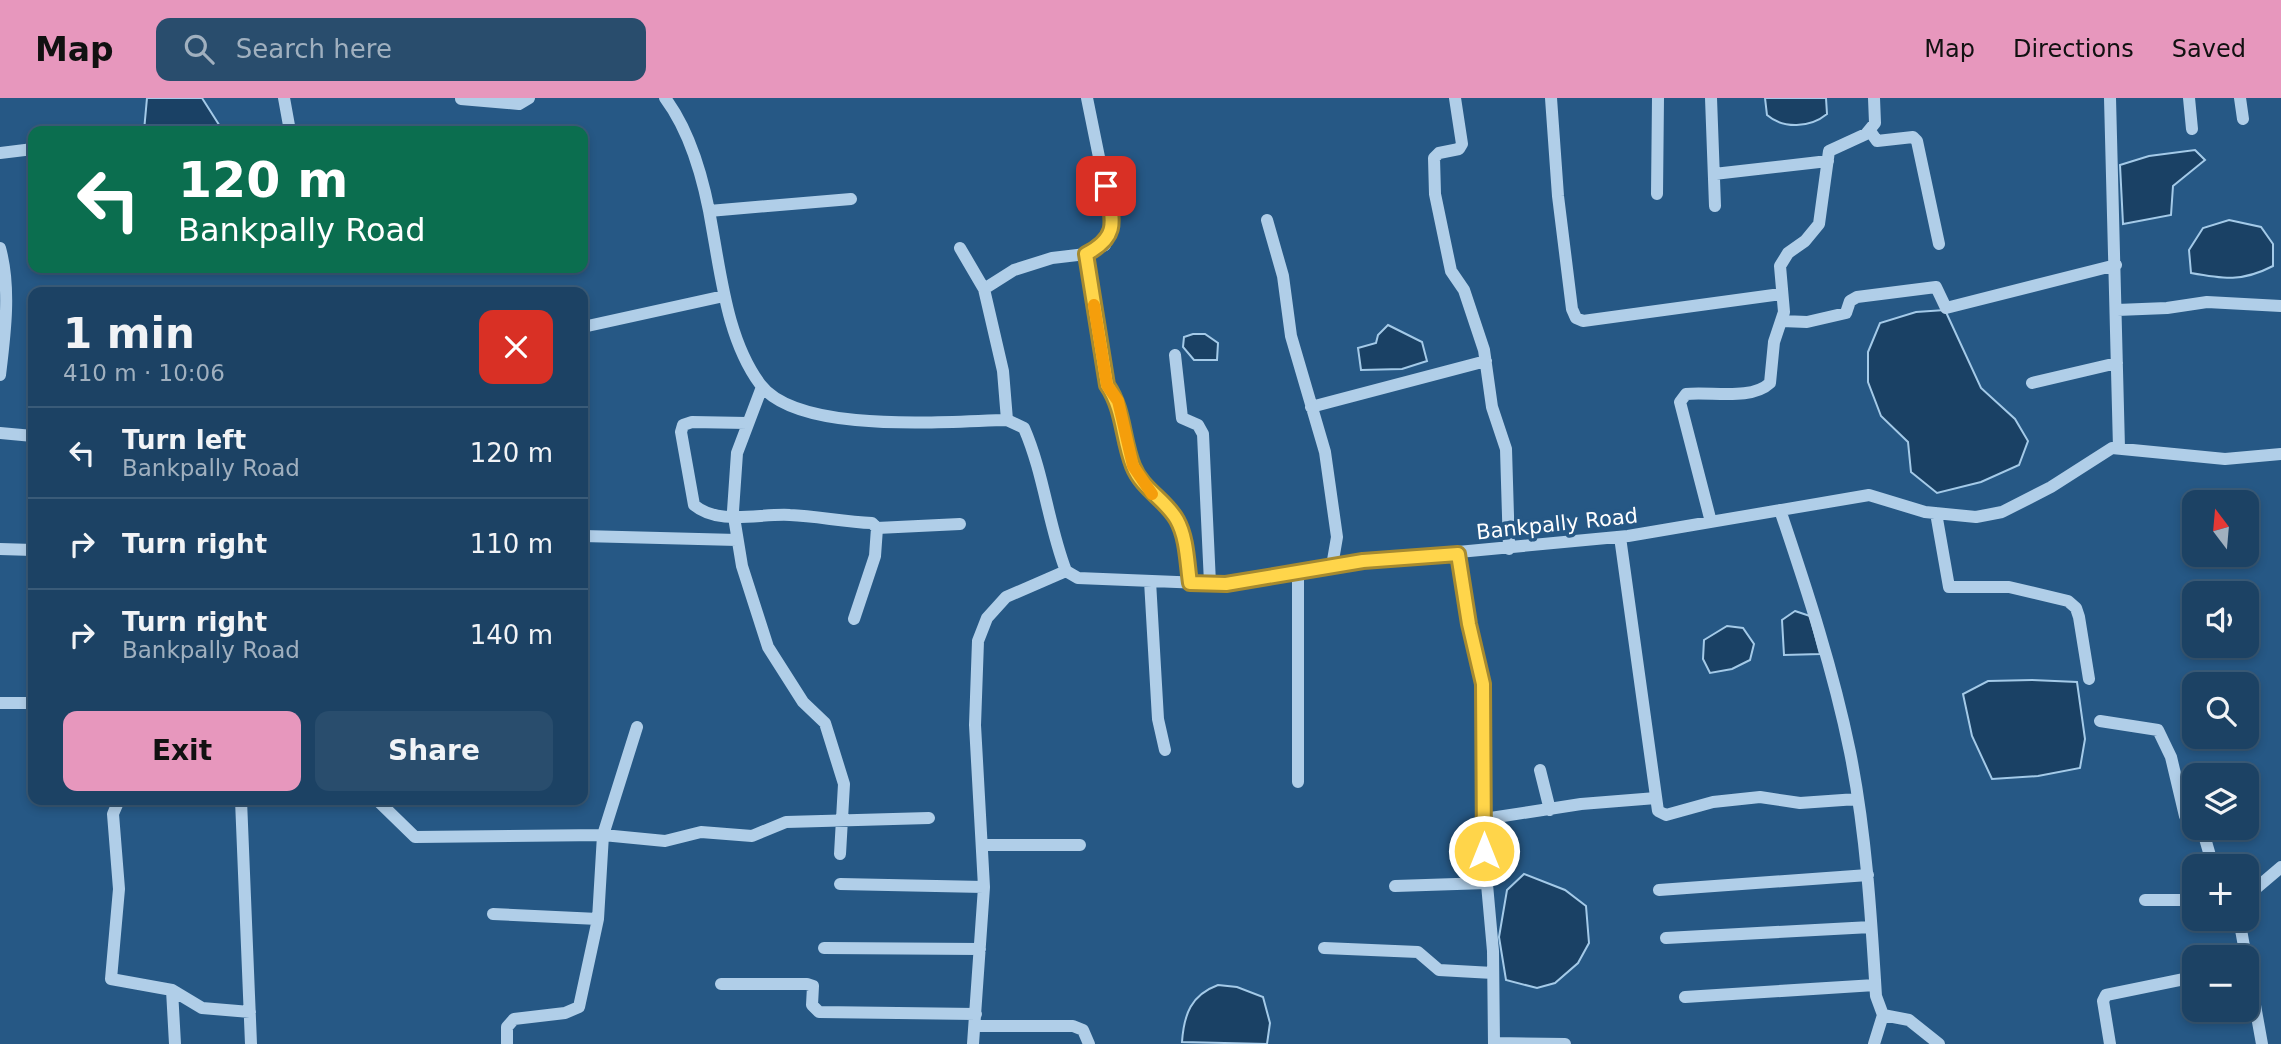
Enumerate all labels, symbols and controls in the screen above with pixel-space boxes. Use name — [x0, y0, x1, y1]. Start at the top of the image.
search box — [156, 18, 646, 81]
text: Map — [35, 30, 114, 69]
icon: search — [180, 30, 218, 68]
text: Search here — [236, 34, 392, 64]
text: Map — [1924, 35, 1975, 63]
text: Directions — [2013, 35, 2134, 63]
text: Saved — [2172, 35, 2246, 63]
text: 120 m — [178, 152, 348, 209]
icon: left — [63, 154, 154, 245]
pin — [1076, 156, 1136, 216]
icon: arrive — [1087, 167, 1125, 205]
text: Bankpally Road — [178, 211, 425, 249]
text: 1 min — [63, 309, 195, 358]
button: close — [479, 310, 553, 384]
text: 410 m · 10:06 — [63, 360, 225, 386]
text: Turn left — [122, 425, 246, 455]
icon: left — [63, 434, 101, 472]
text: 120 m — [470, 438, 553, 468]
text: Bankpally Road — [122, 455, 300, 481]
north arrow — [2182, 490, 2259, 567]
map controls — [2182, 490, 2259, 1022]
street label: Bankpally Road — [1475, 504, 1639, 544]
icon: right — [63, 525, 101, 563]
text: Turn right — [122, 529, 267, 559]
text: 110 m — [470, 529, 553, 559]
button: sound — [2182, 581, 2259, 658]
text: Turn right — [122, 607, 267, 637]
icon: right — [63, 616, 101, 654]
text: 140 m — [470, 620, 553, 650]
text: Bankpally Road — [122, 637, 300, 663]
button: search — [2182, 672, 2259, 749]
button: Exit — [63, 711, 301, 791]
button: Share — [315, 711, 553, 791]
button: layers — [2182, 763, 2259, 840]
position arrow — [1447, 814, 1521, 888]
button: + — [2182, 854, 2259, 931]
button: − — [2182, 945, 2259, 1022]

